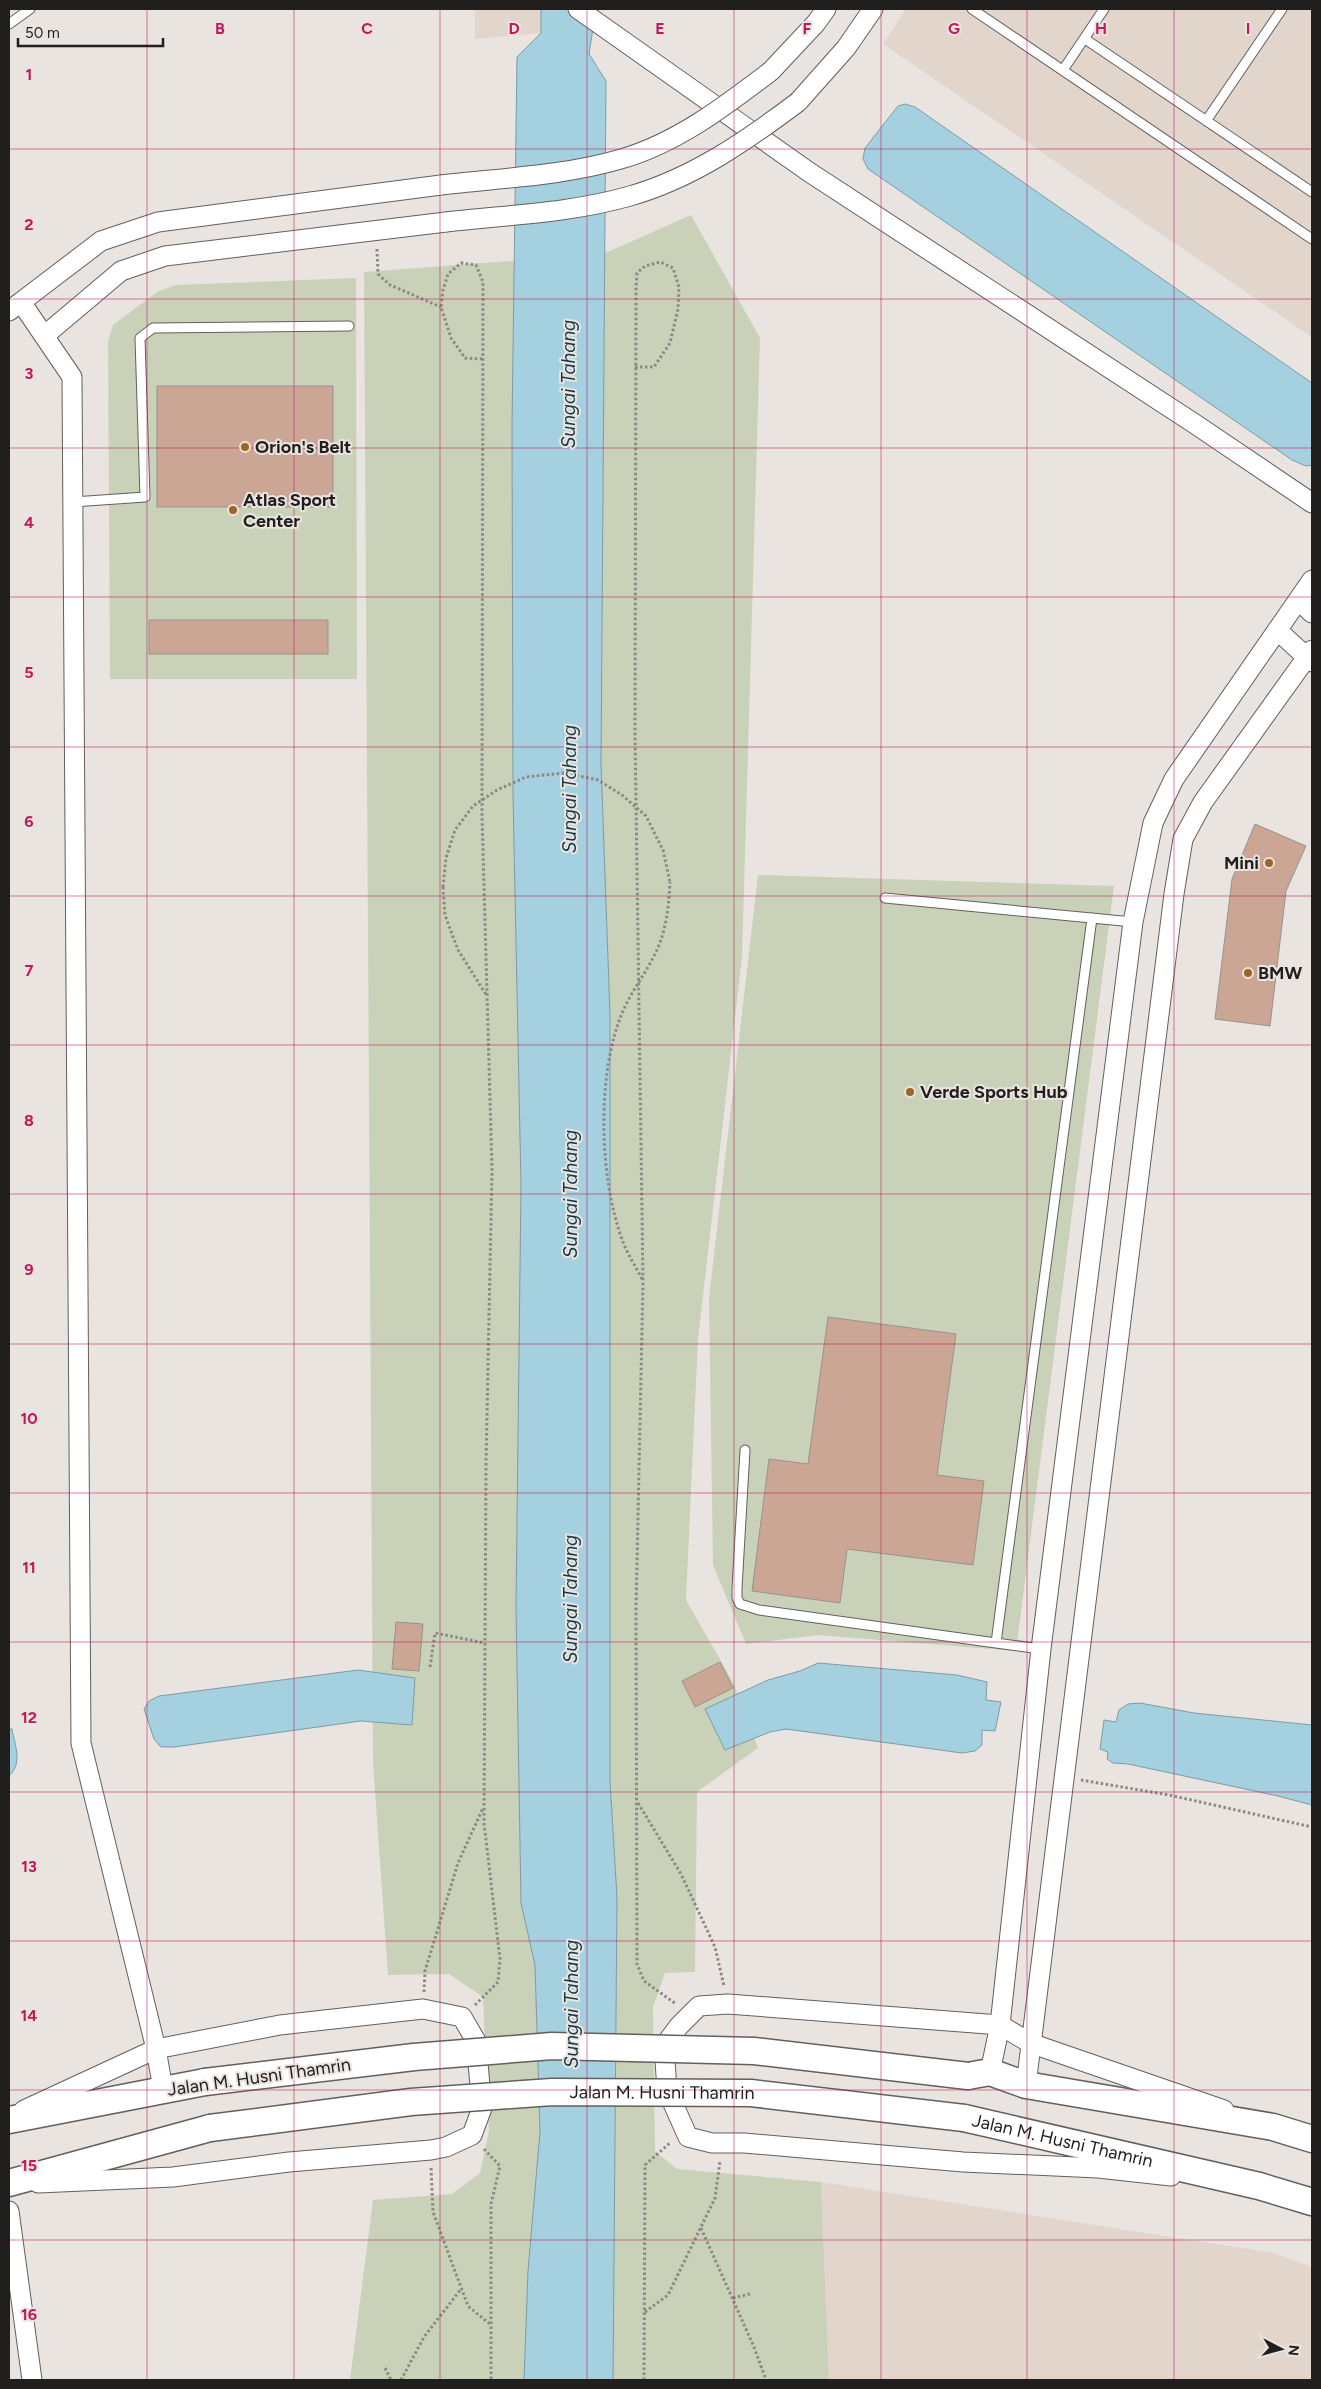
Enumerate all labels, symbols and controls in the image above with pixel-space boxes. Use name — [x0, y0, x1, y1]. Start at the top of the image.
scale bar — [18, 15, 162, 47]
text: B — [215, 19, 225, 38]
text: C — [361, 19, 373, 38]
text: D — [508, 19, 520, 38]
text: E — [655, 19, 665, 38]
text: F — [803, 19, 812, 38]
text: G — [948, 19, 960, 38]
text: H — [1095, 19, 1107, 38]
text: I — [1246, 19, 1250, 38]
text: 50 m — [25, 24, 60, 42]
text: 1 — [26, 65, 32, 84]
text: 2 — [24, 215, 34, 234]
water label: Sungai Tahang — [557, 320, 580, 448]
text: 3 — [25, 364, 34, 383]
place label: Orion's Belt — [255, 436, 351, 458]
marker: Orion's Belt — [239, 441, 251, 453]
place label: Atlas Sport Center — [243, 489, 336, 532]
marker: Atlas Sport Center — [227, 504, 239, 516]
text: 4 — [24, 513, 34, 532]
text: 5 — [24, 663, 34, 682]
water label: Sungai Tahang — [558, 725, 581, 853]
text: 6 — [24, 812, 34, 831]
place label: Mini — [1224, 852, 1259, 874]
marker: Mini — [1263, 857, 1275, 869]
text: 7 — [25, 961, 34, 980]
place label: BMW — [1258, 962, 1302, 984]
marker: BMW — [1242, 967, 1254, 979]
place label: Verde Sports Hub — [920, 1081, 1068, 1103]
marker: Verde Sports Hub — [904, 1086, 916, 1098]
text: 8 — [24, 1111, 34, 1130]
water label: Sungai Tahang — [559, 1130, 582, 1258]
text: 9 — [24, 1260, 34, 1279]
text: 10 — [20, 1409, 38, 1428]
water label: Sungai Tahang — [559, 1535, 582, 1663]
text: 11 — [22, 1558, 36, 1577]
text: 12 — [21, 1708, 37, 1727]
text: 13 — [21, 1857, 37, 1876]
water label: Sungai Tahang — [560, 1940, 583, 2068]
text: 14 — [21, 2006, 37, 2025]
street label: Jalan M. Husni Thamrin — [166, 2053, 352, 2101]
street label: Jalan M. Husni Thamrin — [569, 2081, 755, 2104]
street label: Jalan M. Husni Thamrin — [970, 2109, 1155, 2172]
text: 15 — [21, 2156, 37, 2175]
text: 16 — [21, 2305, 37, 2324]
north arrow — [1256, 2324, 1306, 2374]
text: N — [1284, 2344, 1302, 2357]

